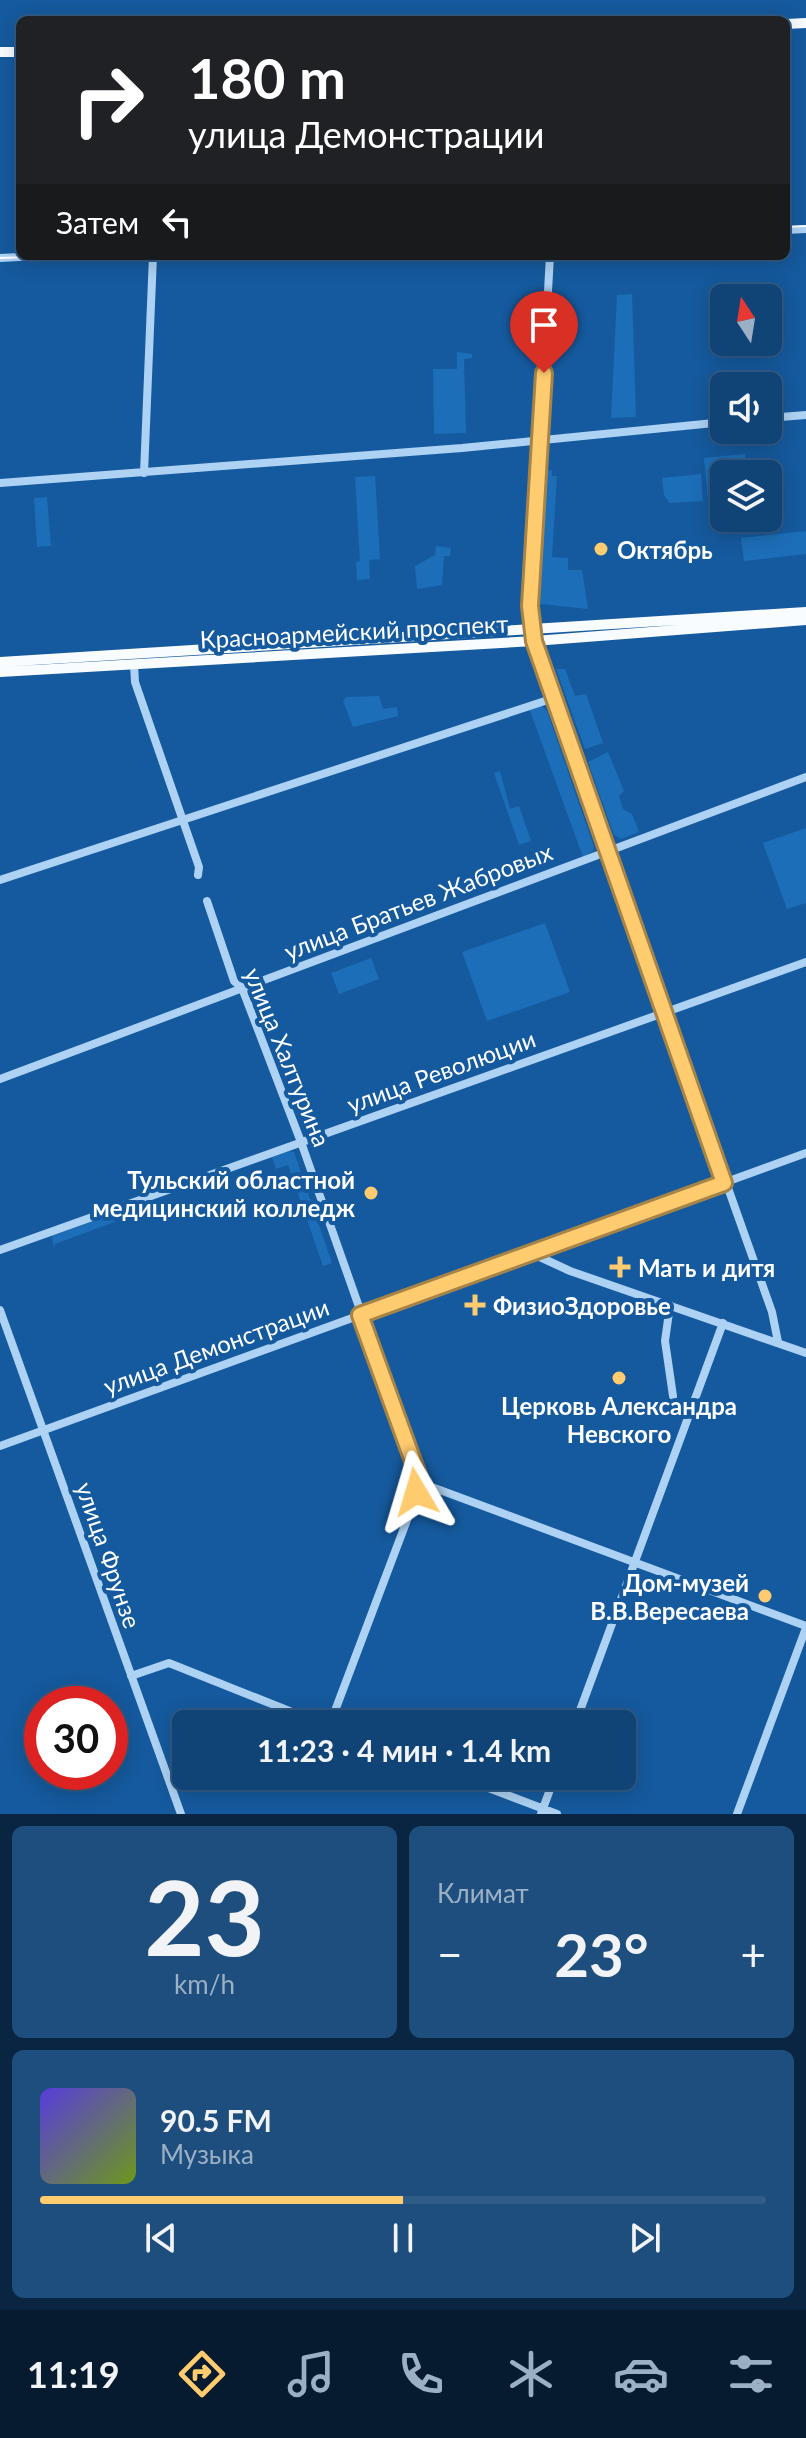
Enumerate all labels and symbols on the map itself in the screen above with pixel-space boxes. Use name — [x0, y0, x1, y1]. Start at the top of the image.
north arrow — [710, 284, 782, 356]
pin — [510, 291, 578, 373]
place label: Октябрь — [617, 535, 713, 564]
marker: Октябрь — [592, 540, 610, 558]
street label: Красноармейский проспект — [199, 608, 509, 654]
street label: улица Братьев Жабровых — [280, 836, 556, 966]
street label: улица Халтурина — [239, 963, 337, 1151]
street label: улица Революции — [343, 1023, 539, 1119]
place label: Тульский областной медицинский колледж — [93, 1165, 355, 1222]
marker: Тульский областной медицинский колледж — [362, 1184, 380, 1202]
place label: Мать и дитя — [638, 1253, 775, 1282]
marker: Мать и дитя — [609, 1256, 631, 1278]
place label: ФизиоЗдоровье — [493, 1291, 671, 1320]
street label: улица Демонстрации — [99, 1292, 333, 1400]
marker: ФизиоЗдоровье — [464, 1294, 486, 1316]
marker: Церковь Александра Невского — [610, 1369, 628, 1387]
place label: Церковь Александра Невского — [501, 1391, 737, 1448]
position arrow — [374, 1450, 458, 1534]
street label: улица Фрунзе — [70, 1478, 148, 1632]
place label: Дом-музей В.В.Вересаева — [590, 1568, 749, 1625]
marker: Дом-музей В.В.Вересаева — [756, 1587, 774, 1605]
speed limit sign: 30 — [24, 1686, 128, 1790]

